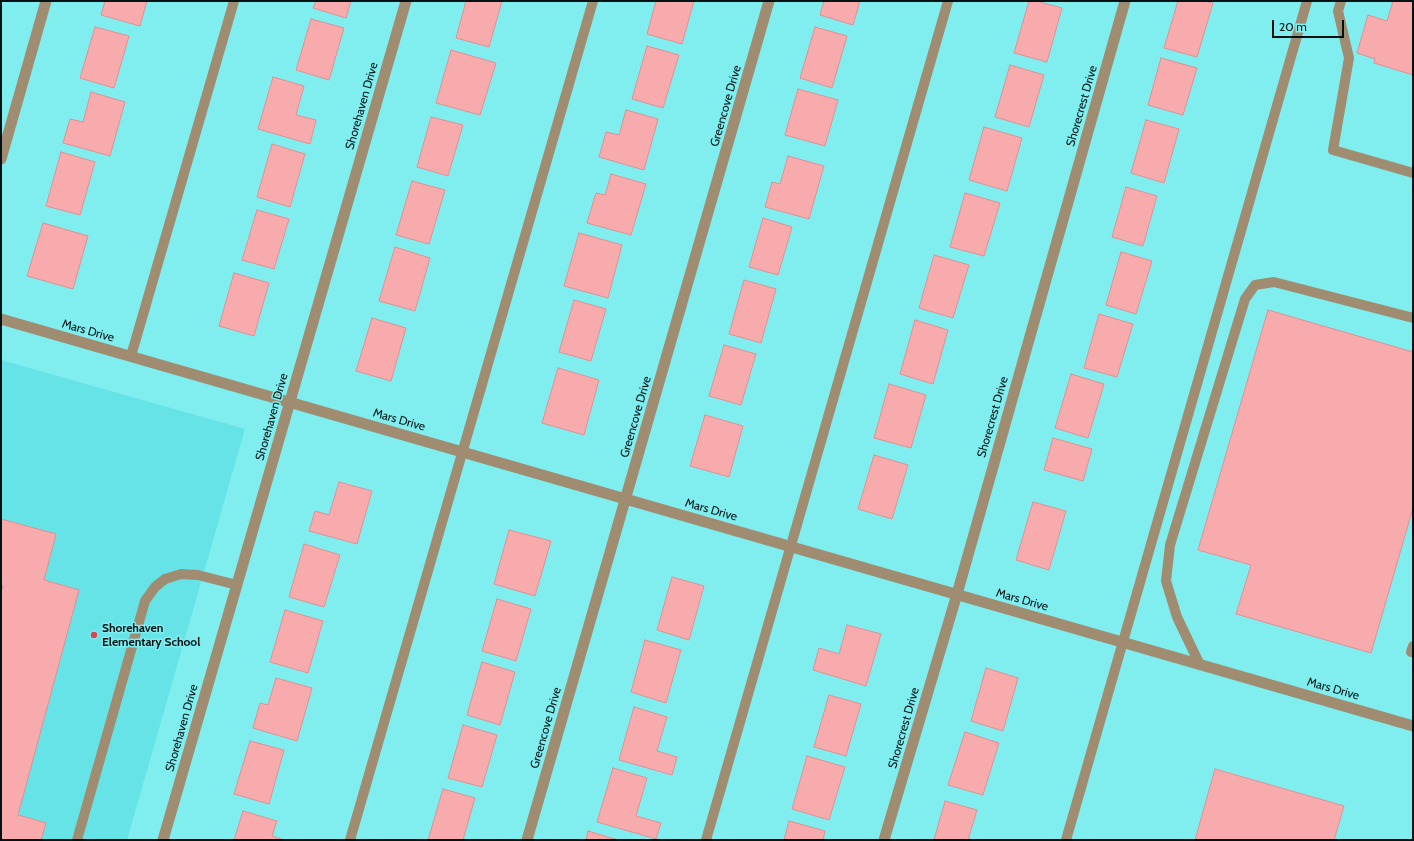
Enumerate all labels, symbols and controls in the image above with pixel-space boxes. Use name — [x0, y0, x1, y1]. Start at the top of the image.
scale bar — [1274, 12, 1346, 38]
text: 20 m — [1279, 19, 1307, 34]
street label: Shorehaven Drive — [343, 61, 381, 151]
street label: Greencove Drive — [707, 64, 745, 148]
street label: Shorecrest Drive — [1064, 64, 1100, 148]
street label: Mars Drive — [60, 317, 116, 345]
street label: Shorehaven Drive — [253, 372, 291, 462]
street label: Greencove Drive — [617, 375, 655, 459]
street label: Shorecrest Drive — [975, 375, 1011, 459]
street label: Mars Drive — [371, 406, 427, 434]
street label: Mars Drive — [683, 496, 739, 524]
street label: Mars Drive — [994, 586, 1050, 614]
place label: Shorehaven Elementary School — [102, 621, 200, 649]
marker: Shorehaven Elementary School — [89, 630, 99, 640]
street label: Mars Drive — [1305, 675, 1361, 703]
street label: Shorehaven Drive — [163, 683, 201, 773]
street label: Greencove Drive — [527, 686, 565, 770]
street label: Shorecrest Drive — [886, 686, 922, 770]

